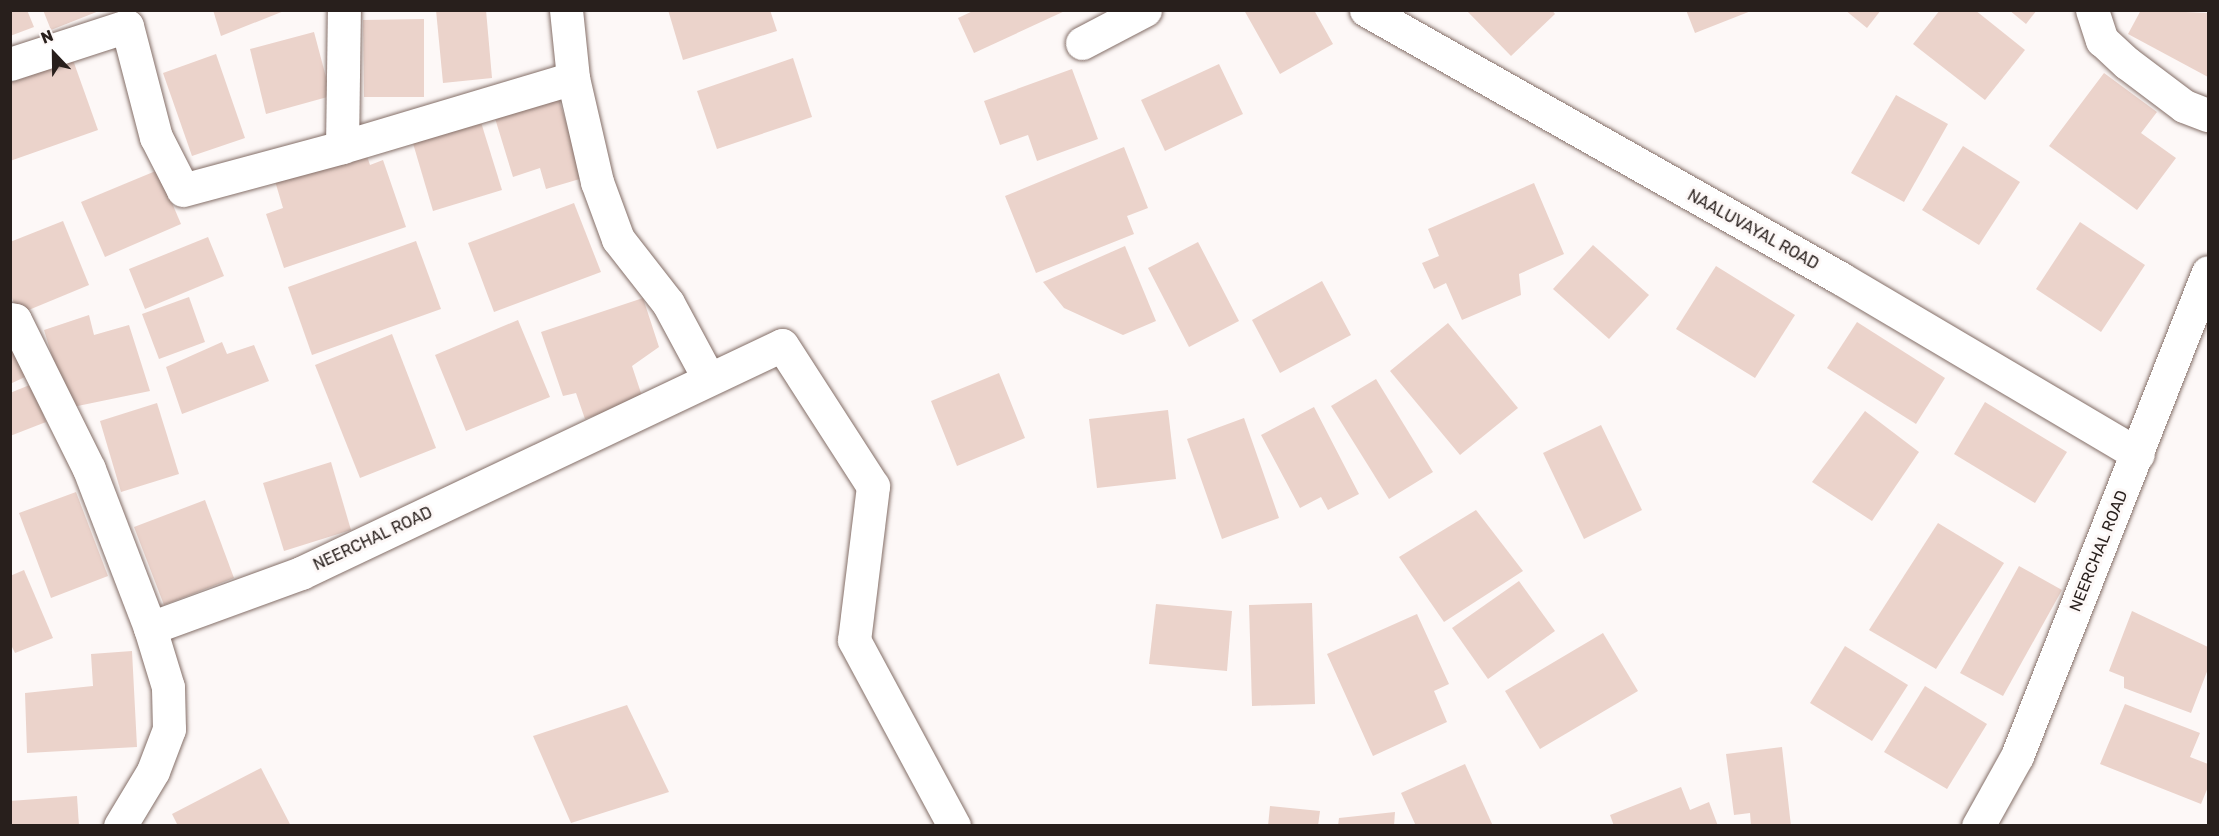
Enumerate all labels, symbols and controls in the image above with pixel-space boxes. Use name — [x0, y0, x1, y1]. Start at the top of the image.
north arrow — [24, 24, 84, 84]
text: N — [38, 26, 56, 48]
street label: NAALUVAYAL ROAD — [1684, 186, 1822, 274]
street label: NEERCHAL ROAD — [2066, 487, 2132, 615]
street label: NEERCHAL ROAD — [310, 503, 436, 575]

